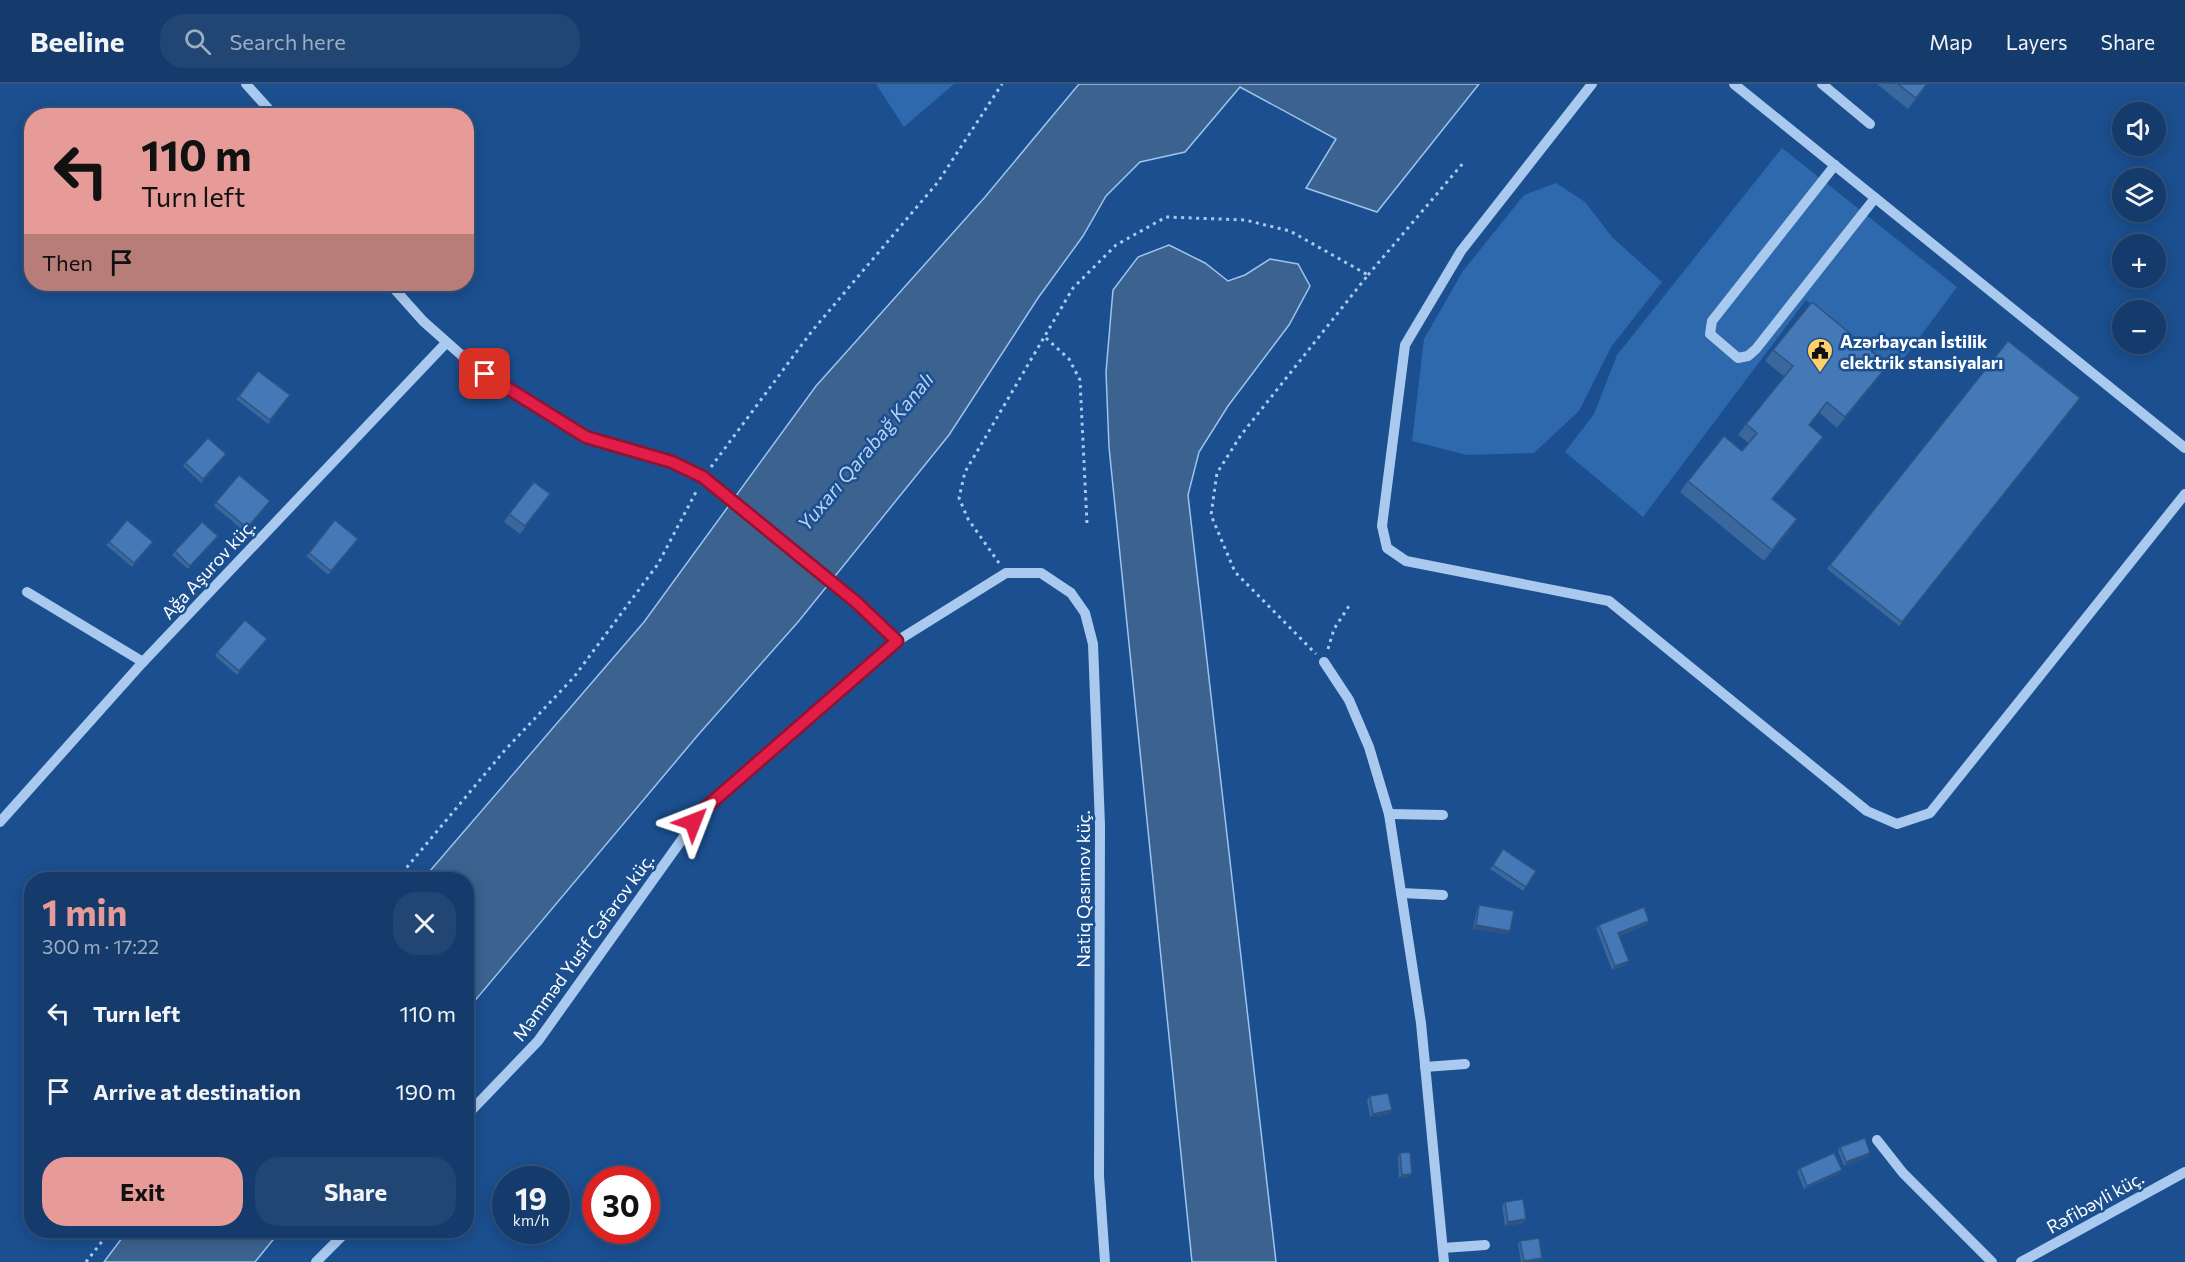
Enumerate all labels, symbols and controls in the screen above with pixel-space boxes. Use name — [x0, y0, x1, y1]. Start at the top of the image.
search box — [160, 14, 580, 68]
text: Beeline — [30, 24, 124, 58]
icon: search — [181, 25, 214, 58]
text: Search here — [229, 28, 346, 55]
text: Map — [1929, 29, 1973, 54]
text: Layers — [2006, 29, 2068, 54]
text: Share — [2101, 29, 2155, 54]
map controls — [2112, 102, 2166, 354]
button: sound — [2112, 102, 2166, 156]
text: 110 m — [141, 128, 252, 180]
icon: left — [42, 132, 120, 210]
button: layers — [2112, 168, 2166, 222]
text: Turn left — [141, 180, 245, 213]
button: + — [2112, 234, 2166, 288]
icon: arrive — [105, 246, 138, 279]
text: Then — [42, 249, 93, 276]
button: − — [2112, 300, 2166, 354]
place label: Azərbaycan İstilik elektrik stansiyaları — [1840, 330, 2003, 373]
public building icon: Azərbaycan İstilik elektrik stansiyaları — [1805, 336, 1835, 374]
pin — [459, 348, 510, 399]
icon: arrive — [468, 357, 501, 390]
water label: Yuxarı Qarabağ Kanalı — [792, 367, 938, 535]
street label: Ağa Aşurov küç. — [156, 515, 260, 623]
position arrow — [661, 790, 725, 854]
street label: Natiq Qasımov küç. — [1072, 810, 1094, 968]
street label: Məmməd Yusif Cəfərov küç. — [508, 849, 658, 1045]
text: 1 min — [42, 889, 127, 933]
button: close — [393, 892, 456, 955]
text: 300 m · 17:22 — [42, 934, 159, 958]
icon: left — [42, 997, 75, 1030]
text: Turn left — [93, 1000, 180, 1027]
text: 110 m — [399, 1000, 456, 1027]
icon: arrive — [42, 1075, 75, 1108]
text: Arrive at destination — [93, 1078, 301, 1105]
text: 190 m — [395, 1078, 456, 1105]
button: Exit — [42, 1157, 243, 1226]
button: Share — [255, 1157, 456, 1226]
speed limit sign: 30 — [582, 1166, 660, 1244]
street label: Rəfibəyli küç. — [2042, 1166, 2148, 1238]
text: 19 — [515, 1179, 547, 1216]
text: km/h — [513, 1211, 549, 1229]

